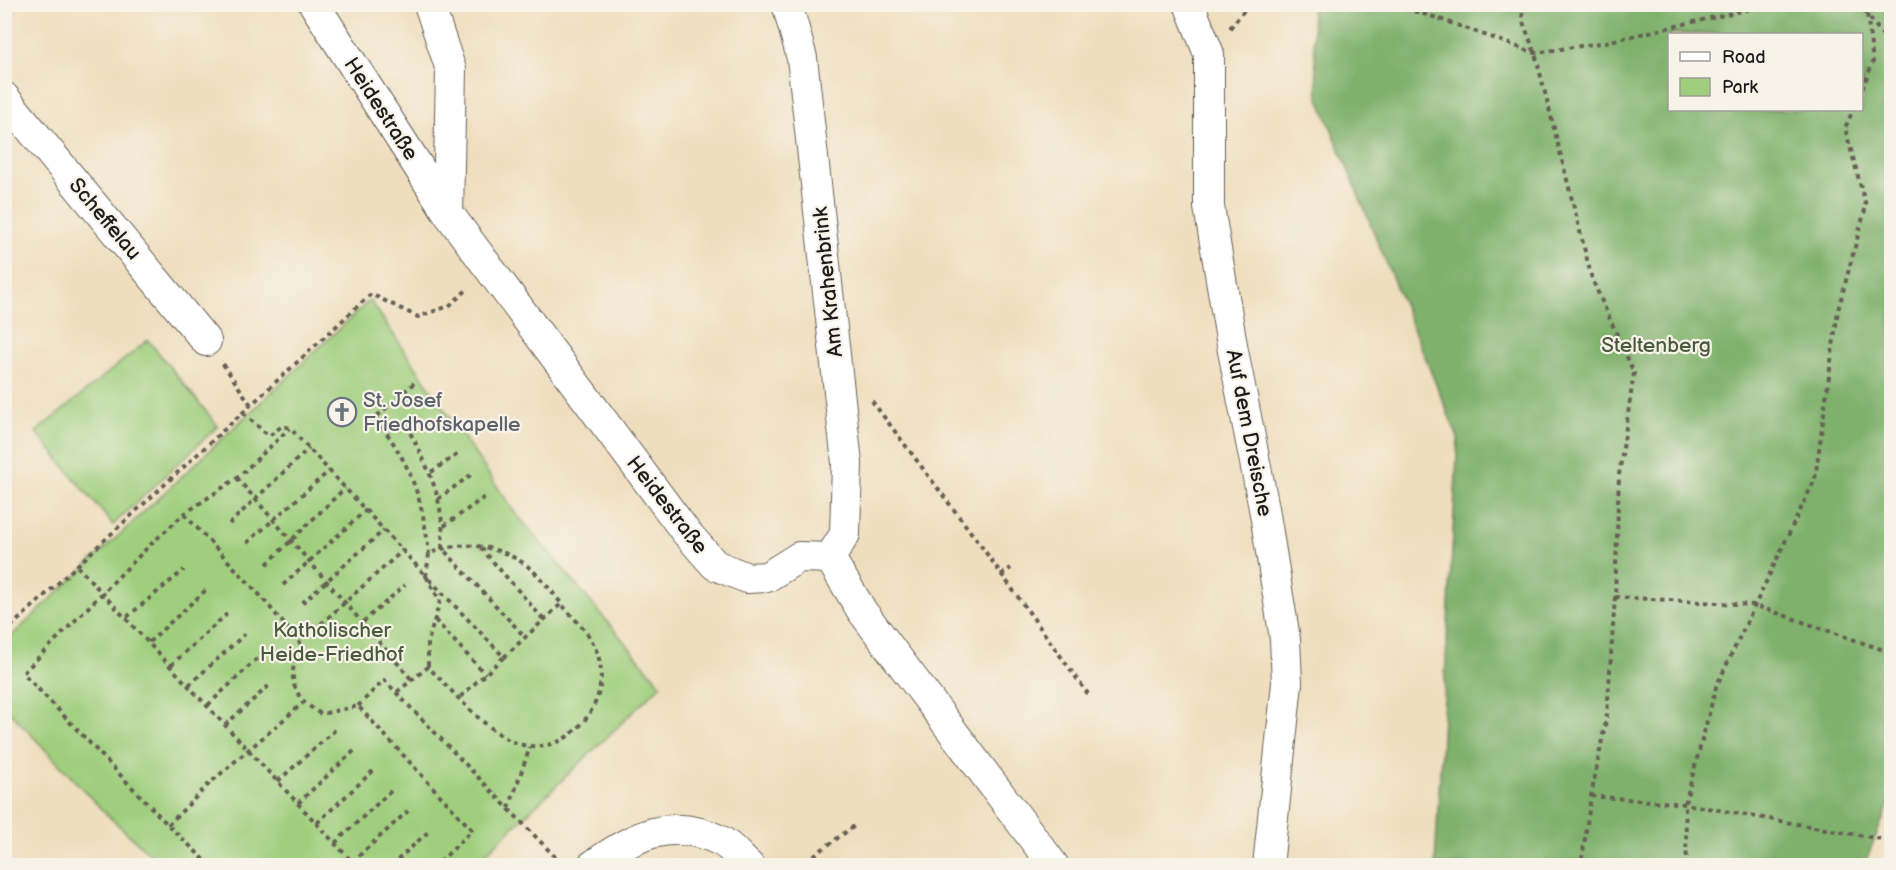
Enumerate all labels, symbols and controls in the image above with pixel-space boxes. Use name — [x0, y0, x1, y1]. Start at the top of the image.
legend — [1668, 33, 1863, 111]
text: Road — [1722, 47, 1766, 68]
street label: Heidestraße — [339, 53, 423, 165]
text: Park — [1722, 77, 1758, 98]
street label: Scheffelau — [64, 173, 146, 265]
street label: Am Krahenbrink — [808, 205, 848, 358]
park label: Steltenberg — [1601, 333, 1711, 358]
street label: Auf dem Dreische — [1221, 347, 1277, 519]
place label: St. Josef Friedhofskapelle — [363, 388, 520, 437]
church icon: St. Josef Friedhofskapelle — [326, 396, 358, 428]
street label: Heidestraße — [621, 451, 713, 559]
park label: Katholischer Heide-Friedhof — [260, 618, 405, 667]

